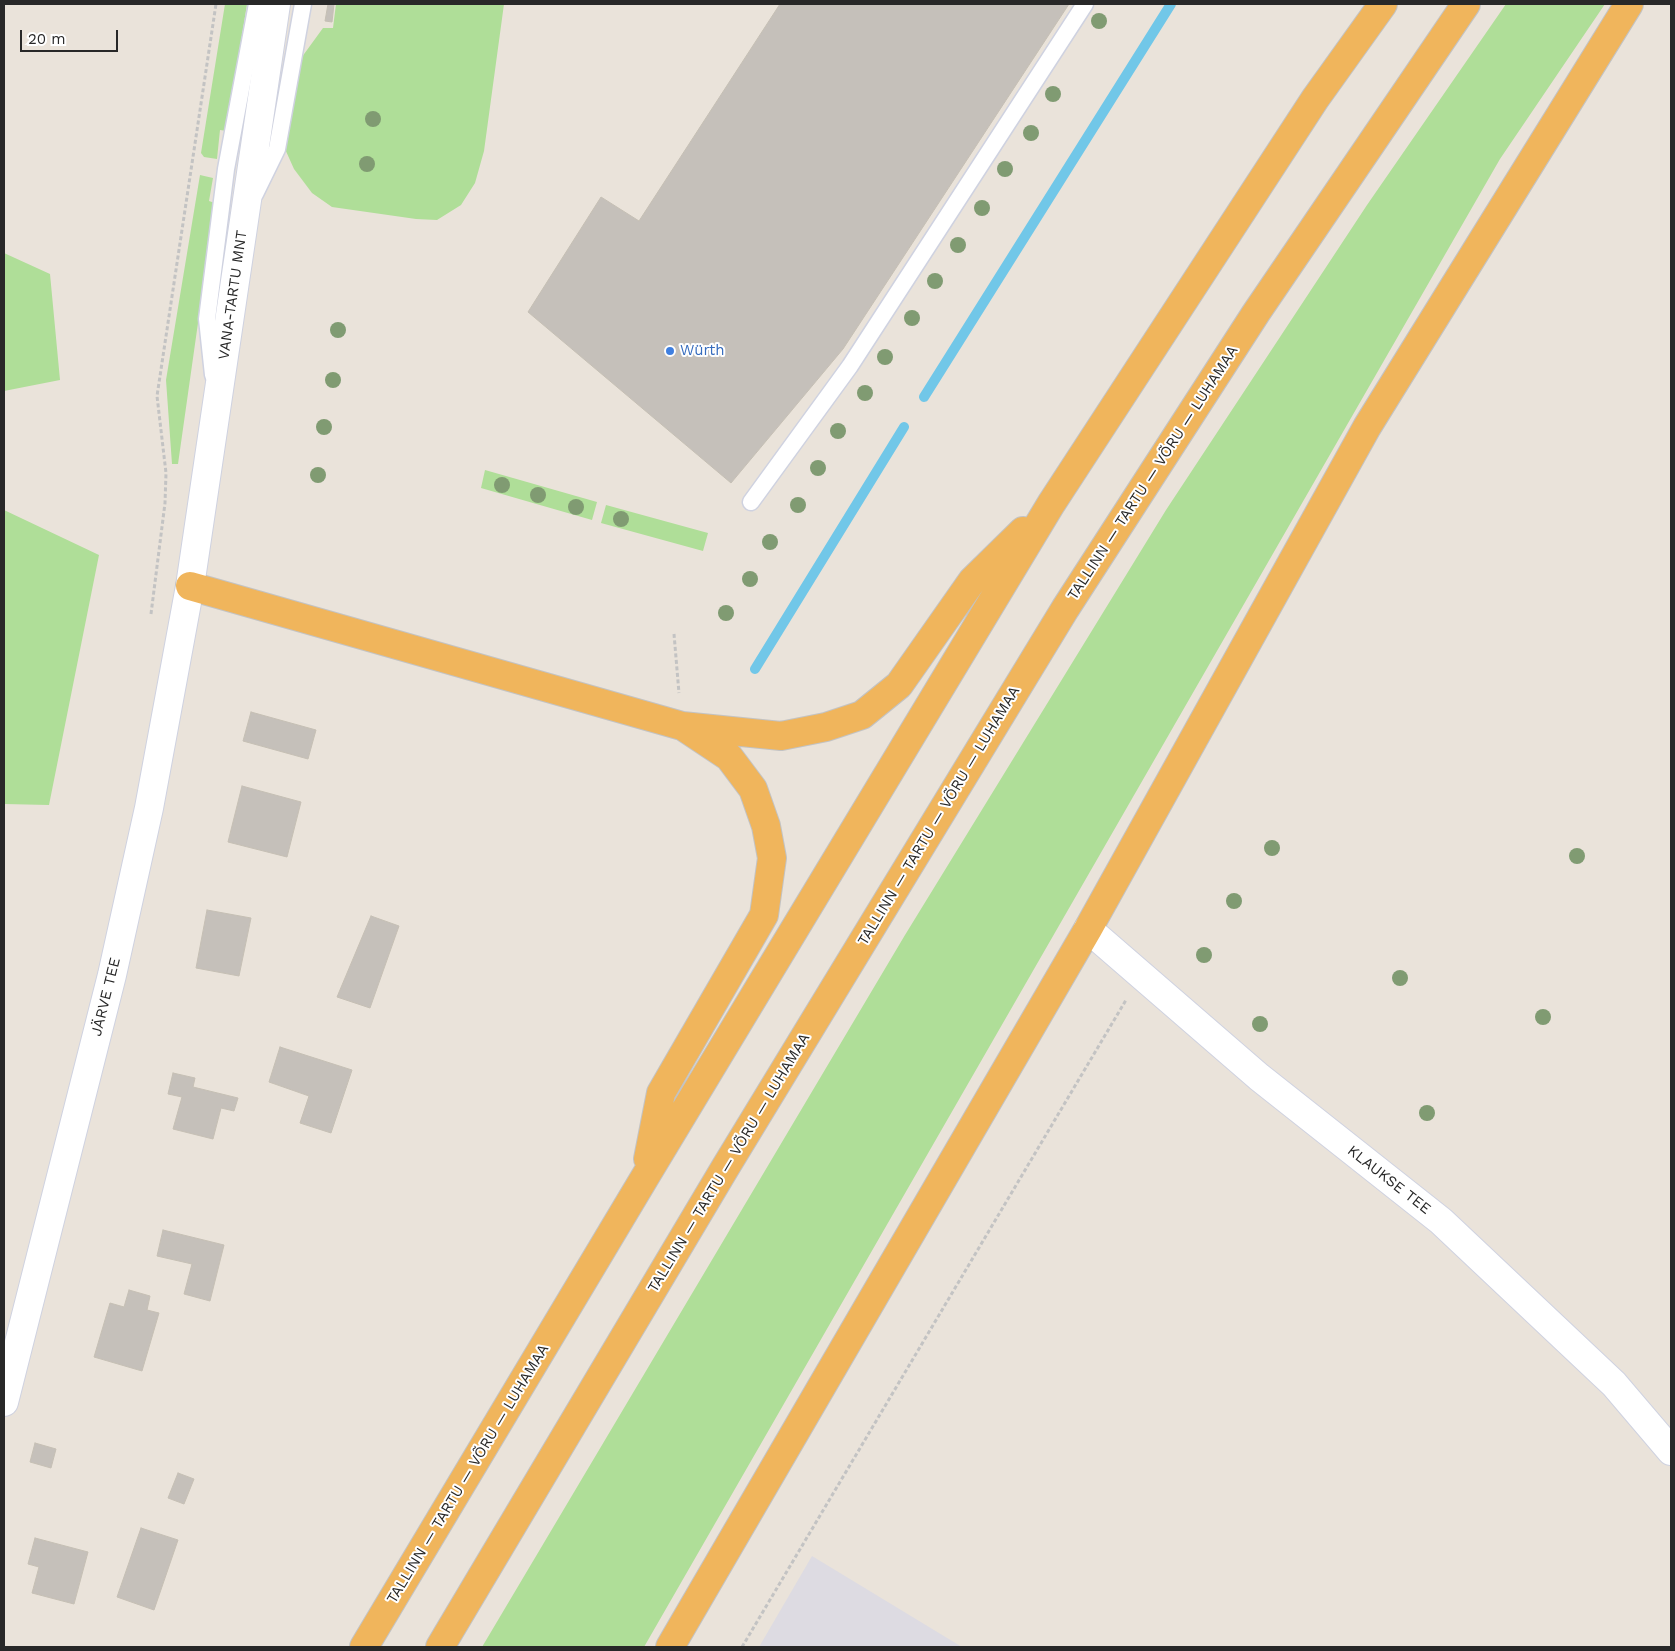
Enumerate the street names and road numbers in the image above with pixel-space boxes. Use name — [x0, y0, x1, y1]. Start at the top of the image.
street label: VANA-TARTU MNT — [215, 229, 251, 361]
street label: TALLINN — TARTU — VÕRU — LUHAMAA — [1064, 343, 1242, 603]
street label: TALLINN — TARTU — VÕRU — LUHAMAA — [854, 683, 1024, 949]
street label: JÄRVE TEE — [88, 956, 124, 1038]
street label: TALLINN — TARTU — VÕRU — LUHAMAA — [644, 1030, 814, 1296]
street label: KLAUKSE TEE — [1344, 1142, 1434, 1218]
street label: TALLINN — TARTU — VÕRU — LUHAMAA — [383, 1341, 553, 1607]

